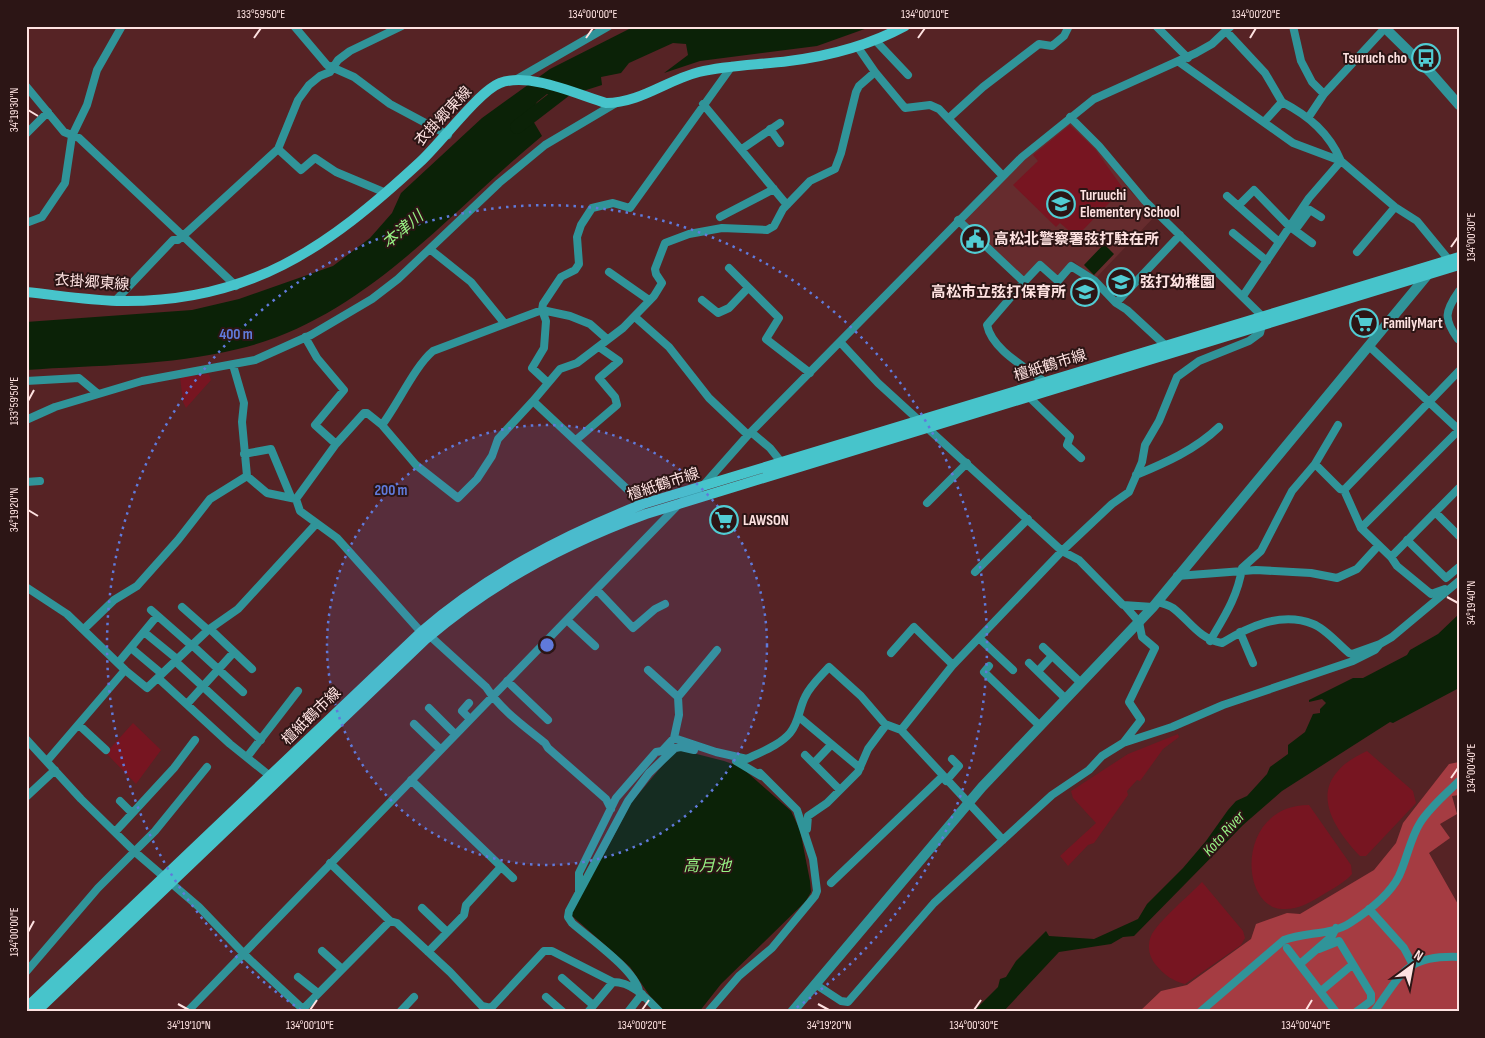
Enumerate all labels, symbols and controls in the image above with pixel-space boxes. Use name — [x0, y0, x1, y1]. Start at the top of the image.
text: 133°59'50"E — [237, 7, 285, 22]
text: 134°00'00"E — [568, 7, 618, 22]
text: 134°00'10"E — [901, 7, 949, 22]
text: 134°00'20"E — [1232, 7, 1280, 22]
bus stop icon: Tsuruch cho — [1411, 43, 1441, 73]
place label: Tsuruch cho — [1343, 49, 1407, 68]
street label: 衣掛郷東線 — [411, 82, 476, 150]
text: 34°19'30"N — [7, 88, 22, 132]
place label: Turuuchi Elementery School — [1080, 186, 1180, 222]
school or university icon: Turuuchi Elementery School — [1046, 189, 1076, 219]
water label: 本津川 — [378, 206, 429, 253]
text: 134°00'30"E — [1464, 213, 1479, 261]
public building icon: 高松北警察署弦打駐在所 — [960, 224, 990, 254]
place label: 高松北警察署弦打駐在所 — [994, 230, 1159, 249]
school or university icon: 弦打幼稚園 — [1106, 267, 1136, 297]
street label: 衣掛郷東線 — [54, 270, 130, 295]
place label: 弦打幼稚園 — [1140, 273, 1215, 292]
school or university icon: 高松市立弦打保育所 — [1070, 277, 1100, 307]
place label: 高松市立弦打保育所 — [931, 283, 1066, 302]
supermarket icon: FamilyMart — [1349, 308, 1379, 338]
place label: FamilyMart — [1383, 314, 1443, 333]
text: 400 m — [219, 325, 253, 344]
street label: 檀紙鶴市線 — [1011, 345, 1089, 386]
text: 133°59'50"E — [7, 377, 22, 425]
street label: 檀紙鶴市線 — [625, 464, 702, 505]
text: 200 m — [374, 481, 408, 500]
text: 34°19'20"N — [7, 488, 22, 532]
supermarket icon: LAWSON — [709, 505, 739, 535]
place label: LAWSON — [743, 511, 789, 530]
text: 34°19'40"N — [1464, 581, 1479, 625]
centre of rings — [538, 636, 556, 654]
street label: 檀紙鶴市線 — [278, 683, 345, 749]
text: 134°00'40"E — [1464, 744, 1479, 792]
water label: Koto River — [1199, 807, 1249, 860]
water label: 高月池 — [683, 857, 733, 876]
text: 134°00'00"E — [7, 907, 22, 957]
north arrow — [1388, 940, 1438, 990]
text: N — [1411, 946, 1426, 965]
text: 34°19'10"N — [167, 1018, 211, 1033]
text: 134°00'10"E — [286, 1018, 334, 1033]
text: 134°00'20"E — [618, 1018, 666, 1033]
text: 34°19'20"N — [807, 1018, 851, 1033]
text: 134°00'30"E — [950, 1018, 998, 1033]
text: 134°00'40"E — [1282, 1018, 1330, 1033]

